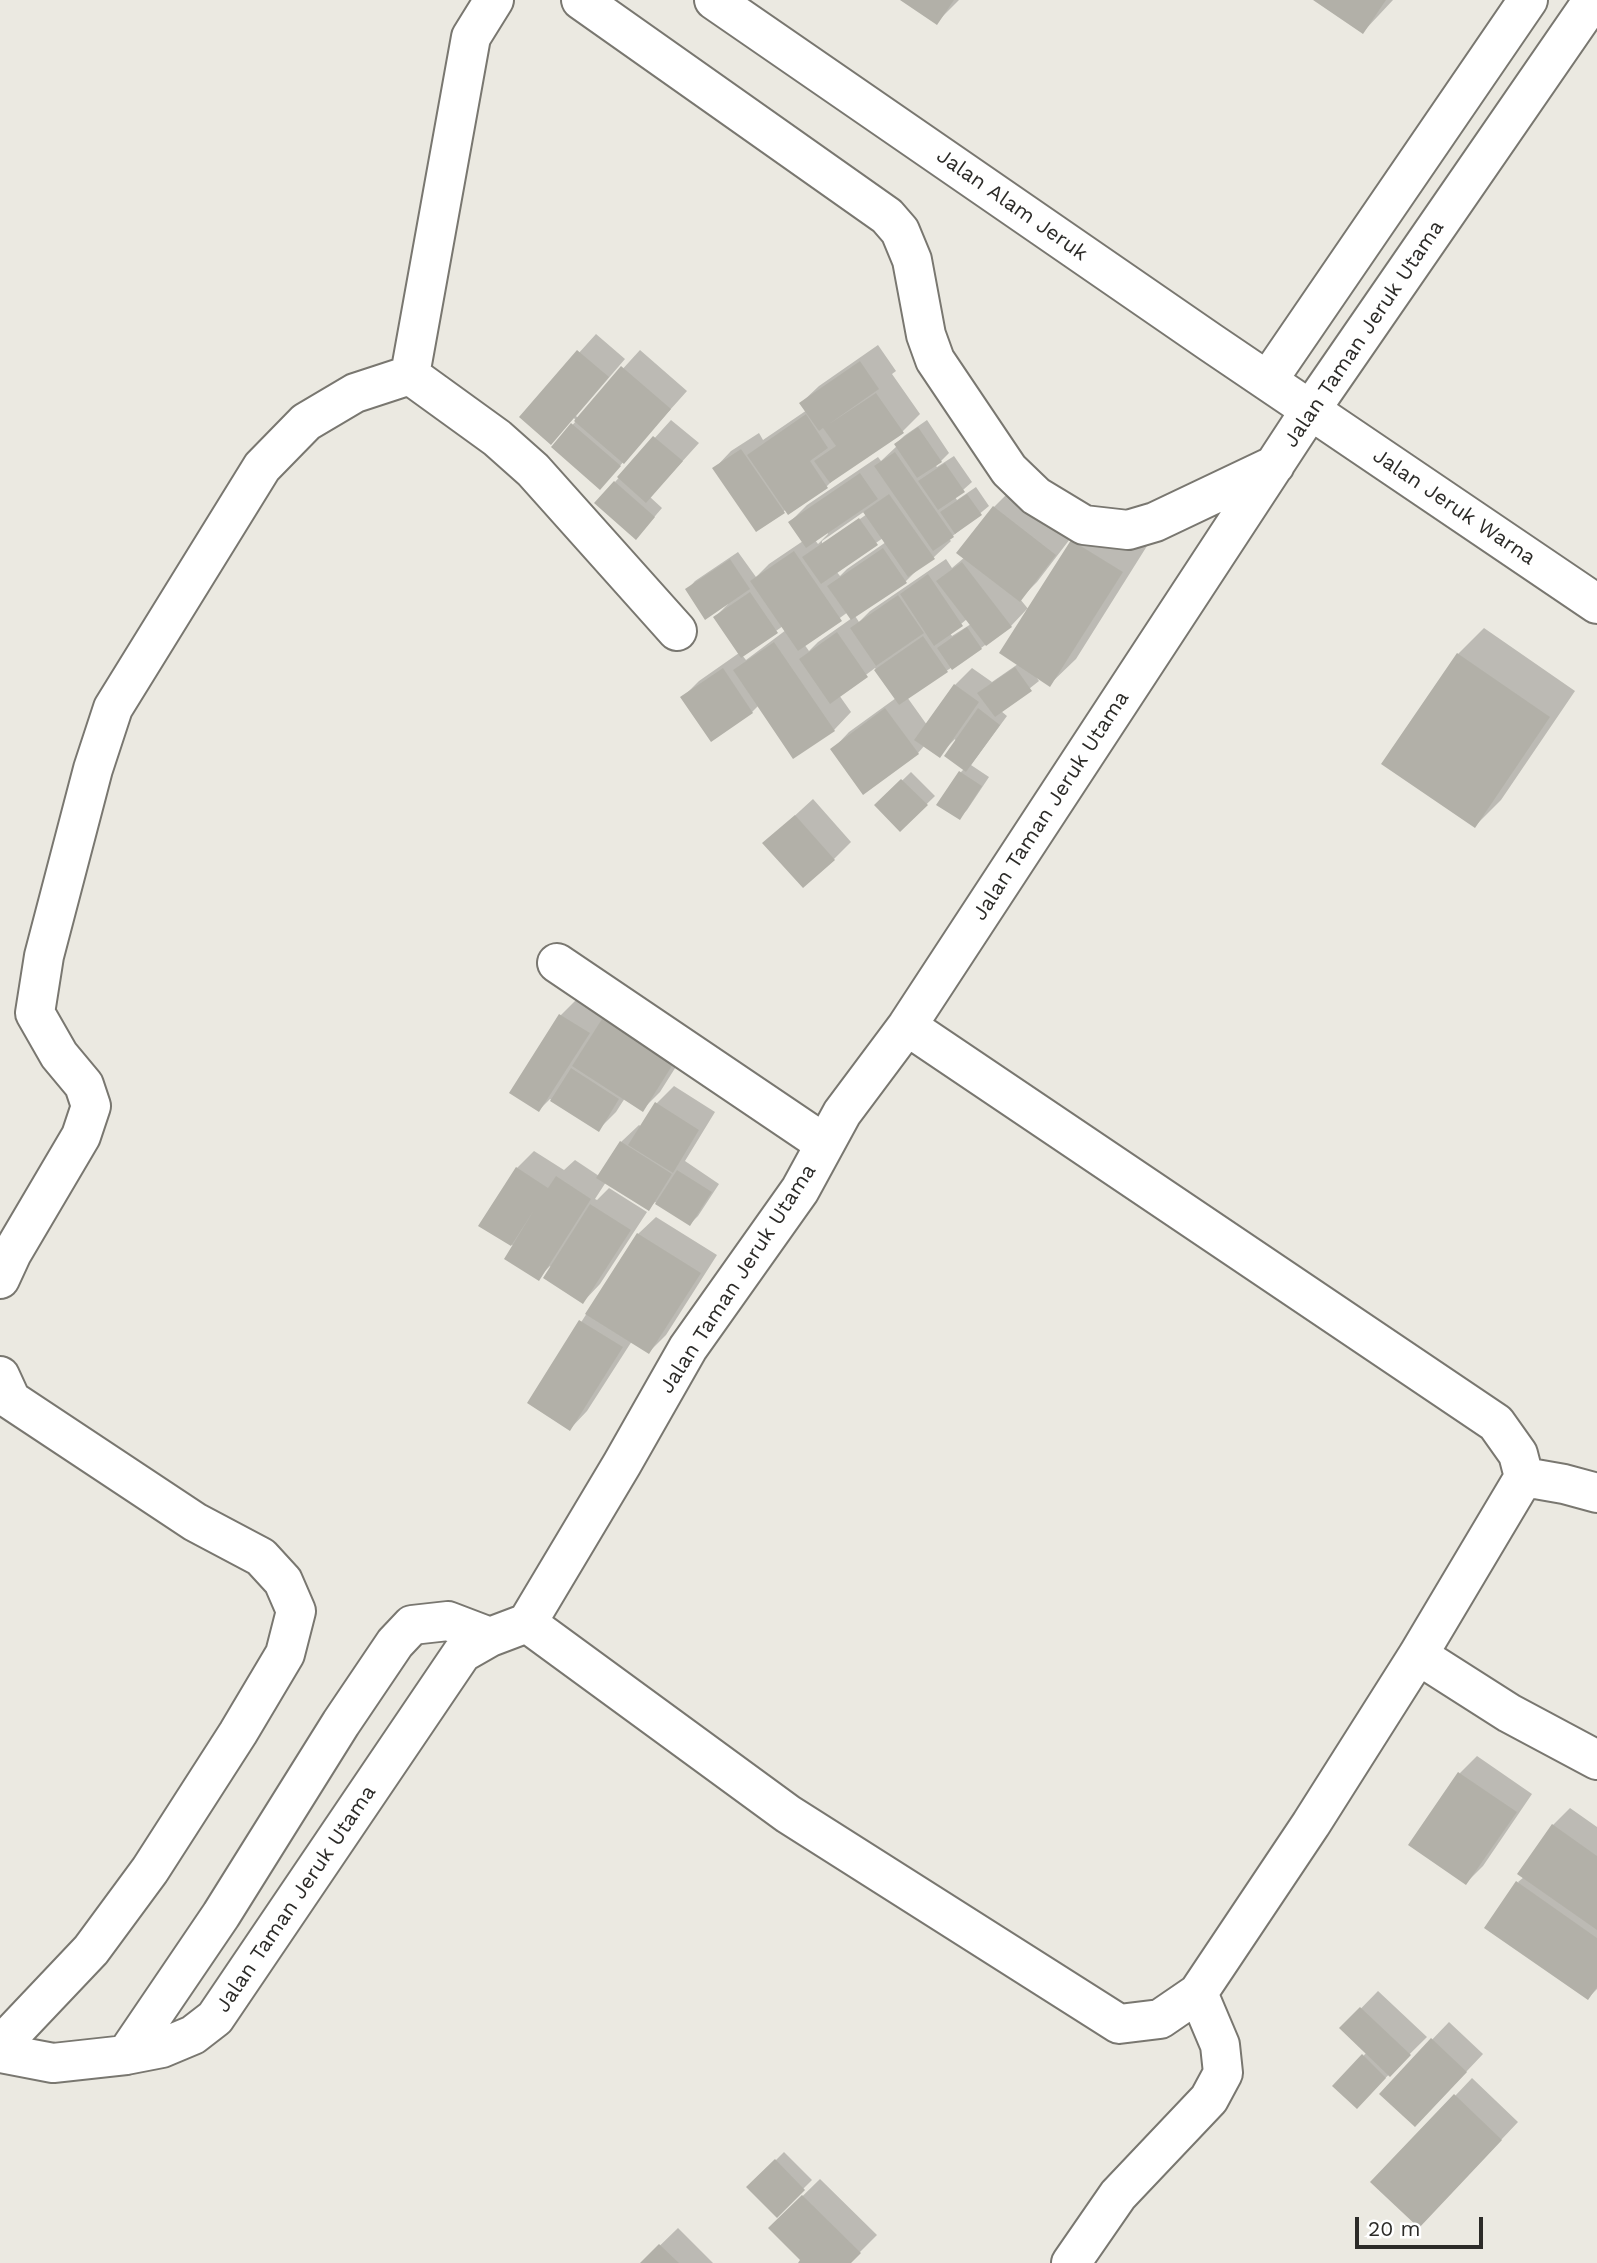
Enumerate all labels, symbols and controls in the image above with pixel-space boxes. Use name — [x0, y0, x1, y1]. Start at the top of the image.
street label: Jalan Alam Jeruk — [932, 143, 1092, 267]
street label: Jalan Taman Jeruk Utama — [1279, 216, 1449, 452]
street label: Jalan Jeruk Warna — [1368, 443, 1540, 571]
street label: Jalan Taman Jeruk Utama — [967, 687, 1135, 925]
street label: Jalan Taman Jeruk Utama — [654, 1160, 822, 1398]
street label: Jalan Taman Jeruk Utama — [211, 1781, 381, 2017]
scale bar — [1359, 2204, 1487, 2248]
text: 20 m — [1368, 2216, 1420, 2241]

